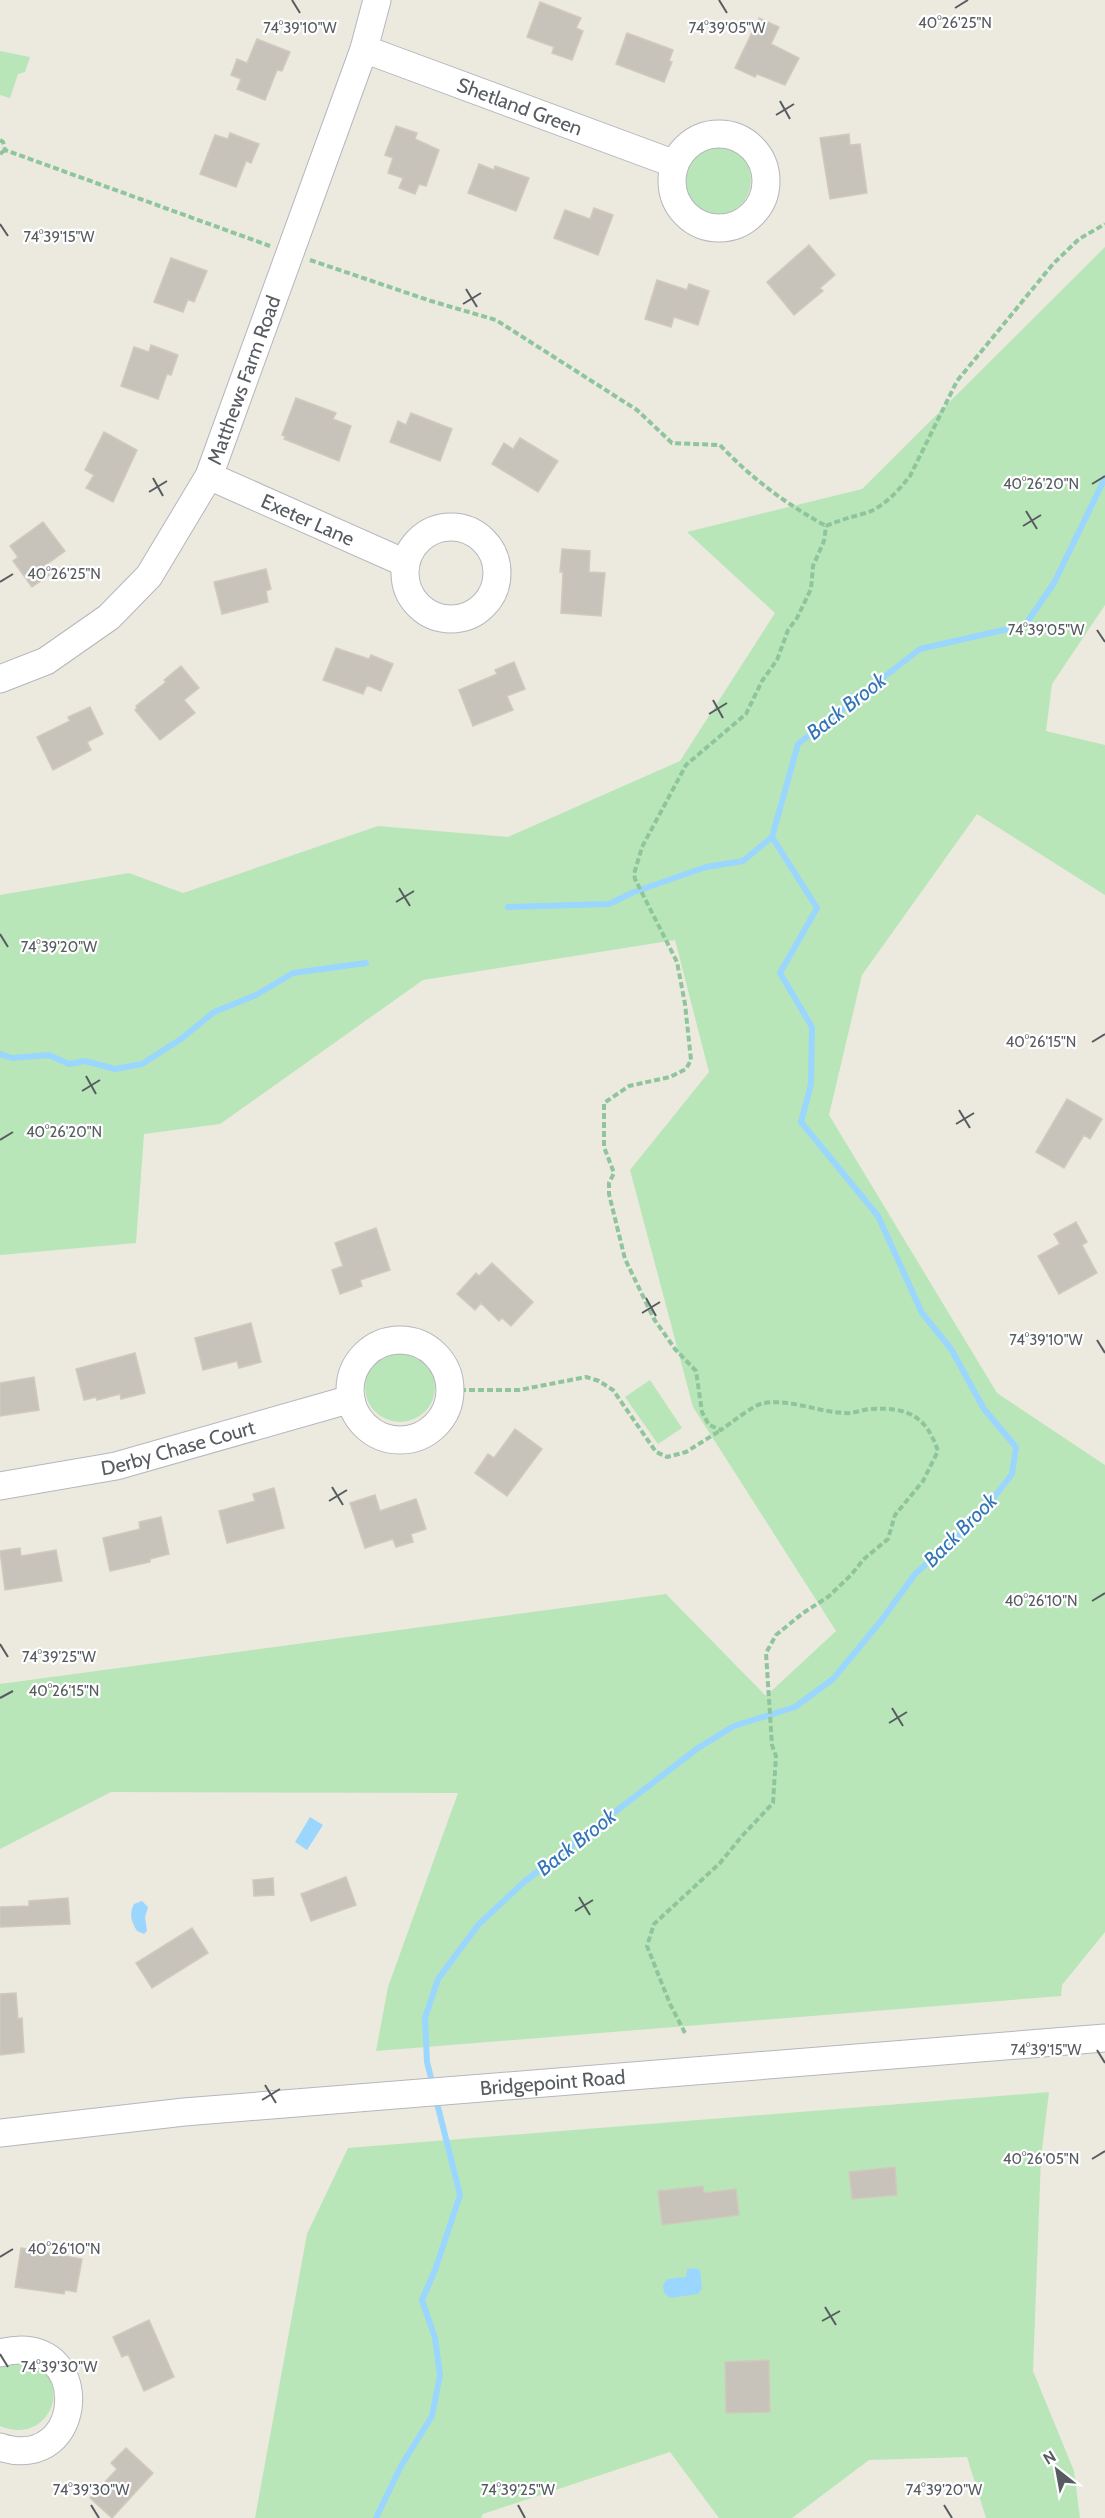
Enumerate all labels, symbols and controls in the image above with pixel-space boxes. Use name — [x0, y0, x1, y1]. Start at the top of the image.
text: 40°26'25"N — [918, 14, 992, 32]
text: 74°39'10"W — [263, 19, 338, 37]
text: 74°39'05"W — [689, 19, 766, 37]
street label: Shetland Green — [454, 72, 586, 141]
text: 74°39'15"W — [23, 228, 95, 246]
street label: Matthews Farm Road — [202, 292, 285, 468]
text: 40°26'20"N — [1003, 475, 1079, 493]
street label: Exeter Lane — [257, 489, 358, 551]
text: 40°26'25"N — [27, 565, 101, 583]
text: 74°39'05"W — [1008, 621, 1085, 639]
water label: Back Brook — [801, 667, 891, 745]
text: 74°39'20"W — [21, 938, 98, 956]
text: 40°26'15"N — [1006, 1033, 1076, 1051]
text: 40°26'20"N — [26, 1123, 102, 1141]
text: 74°39'10"W — [1009, 1331, 1084, 1349]
street label: Derby Chase Court — [99, 1415, 258, 1480]
water label: Back Brook — [918, 1487, 1003, 1572]
text: 40°26'10"N — [1004, 1592, 1078, 1610]
text: 74°39'25"W — [22, 1648, 97, 1666]
text: 40°26'15"N — [29, 1682, 99, 1700]
water label: Back Brook — [531, 1803, 621, 1881]
text: 74°39'15"W — [1010, 2041, 1082, 2059]
street label: Bridgepoint Road — [479, 2065, 626, 2100]
text: 40°26'05"N — [1003, 2150, 1079, 2168]
text: 40°26'10"N — [27, 2240, 101, 2258]
text: 74°39'30"W — [21, 2358, 98, 2376]
north arrow — [1027, 2440, 1087, 2500]
text: N — [1040, 2447, 1059, 2469]
text: 74°39'30"W — [53, 2481, 130, 2499]
text: 74°39'25"W — [481, 2481, 556, 2499]
text: 74°39'20"W — [906, 2481, 983, 2499]

